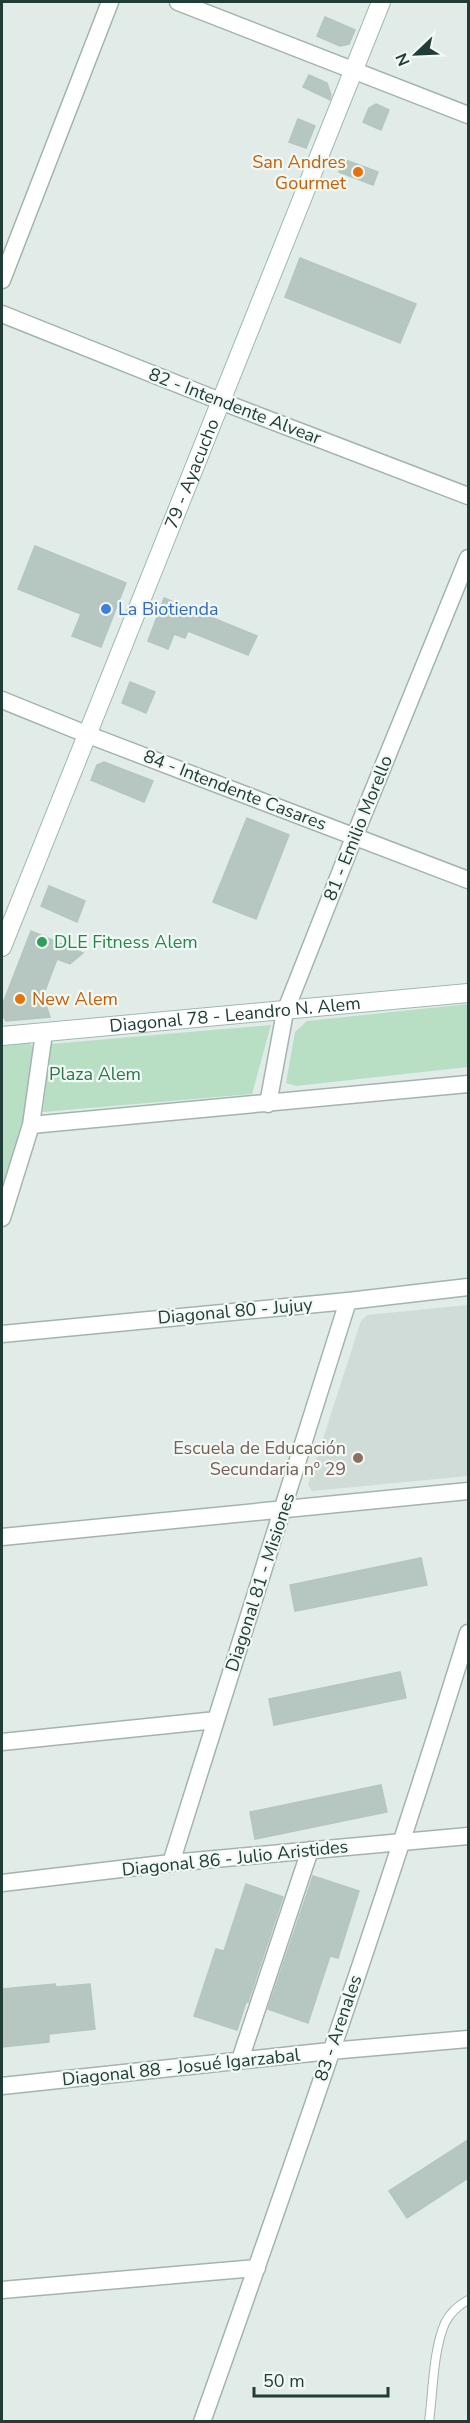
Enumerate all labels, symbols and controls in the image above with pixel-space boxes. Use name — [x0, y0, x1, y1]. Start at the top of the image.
north arrow — [386, 24, 446, 84]
text: N — [391, 50, 416, 69]
place label: San Andres Gourmet — [252, 150, 347, 195]
marker: San Andres Gourmet — [351, 165, 365, 179]
street label: 82 - Intendente Alvear — [145, 362, 325, 450]
street label: 79 - Ayacucho — [159, 415, 225, 532]
place label: La Biotienda — [118, 597, 219, 621]
marker: La Biotienda — [99, 602, 113, 616]
street label: 84 - Intendente Casares — [140, 744, 330, 836]
street label: 81 - Emilio Morello — [318, 752, 398, 904]
place label: DLE Fitness Alem — [54, 930, 198, 954]
marker: DLE Fitness Alem — [35, 935, 49, 949]
place label: New Alem — [32, 987, 118, 1011]
street label: Diagonal 78 - Leandro N. Alem — [108, 991, 362, 1038]
marker: New Alem — [13, 992, 27, 1006]
park label: Plaza Alem — [49, 1062, 141, 1086]
street label: Diagonal 80 - Jujuy — [157, 1292, 314, 1330]
place label: Escuela de Educación Secundaria nº 29 — [173, 1436, 346, 1481]
marker: Escuela de Educación Secundaria nº 29 — [351, 1451, 365, 1465]
street label: Diagonal 81 - Misiones — [220, 1490, 300, 1674]
street label: Diagonal 86 - Julio Aristides — [121, 1834, 349, 1882]
street label: 83 - Arenales — [309, 1972, 367, 2084]
street label: Diagonal 88 - Josué Igarzabal — [61, 2043, 302, 2091]
scale bar — [254, 2360, 388, 2398]
text: 50 m — [263, 2369, 305, 2393]

